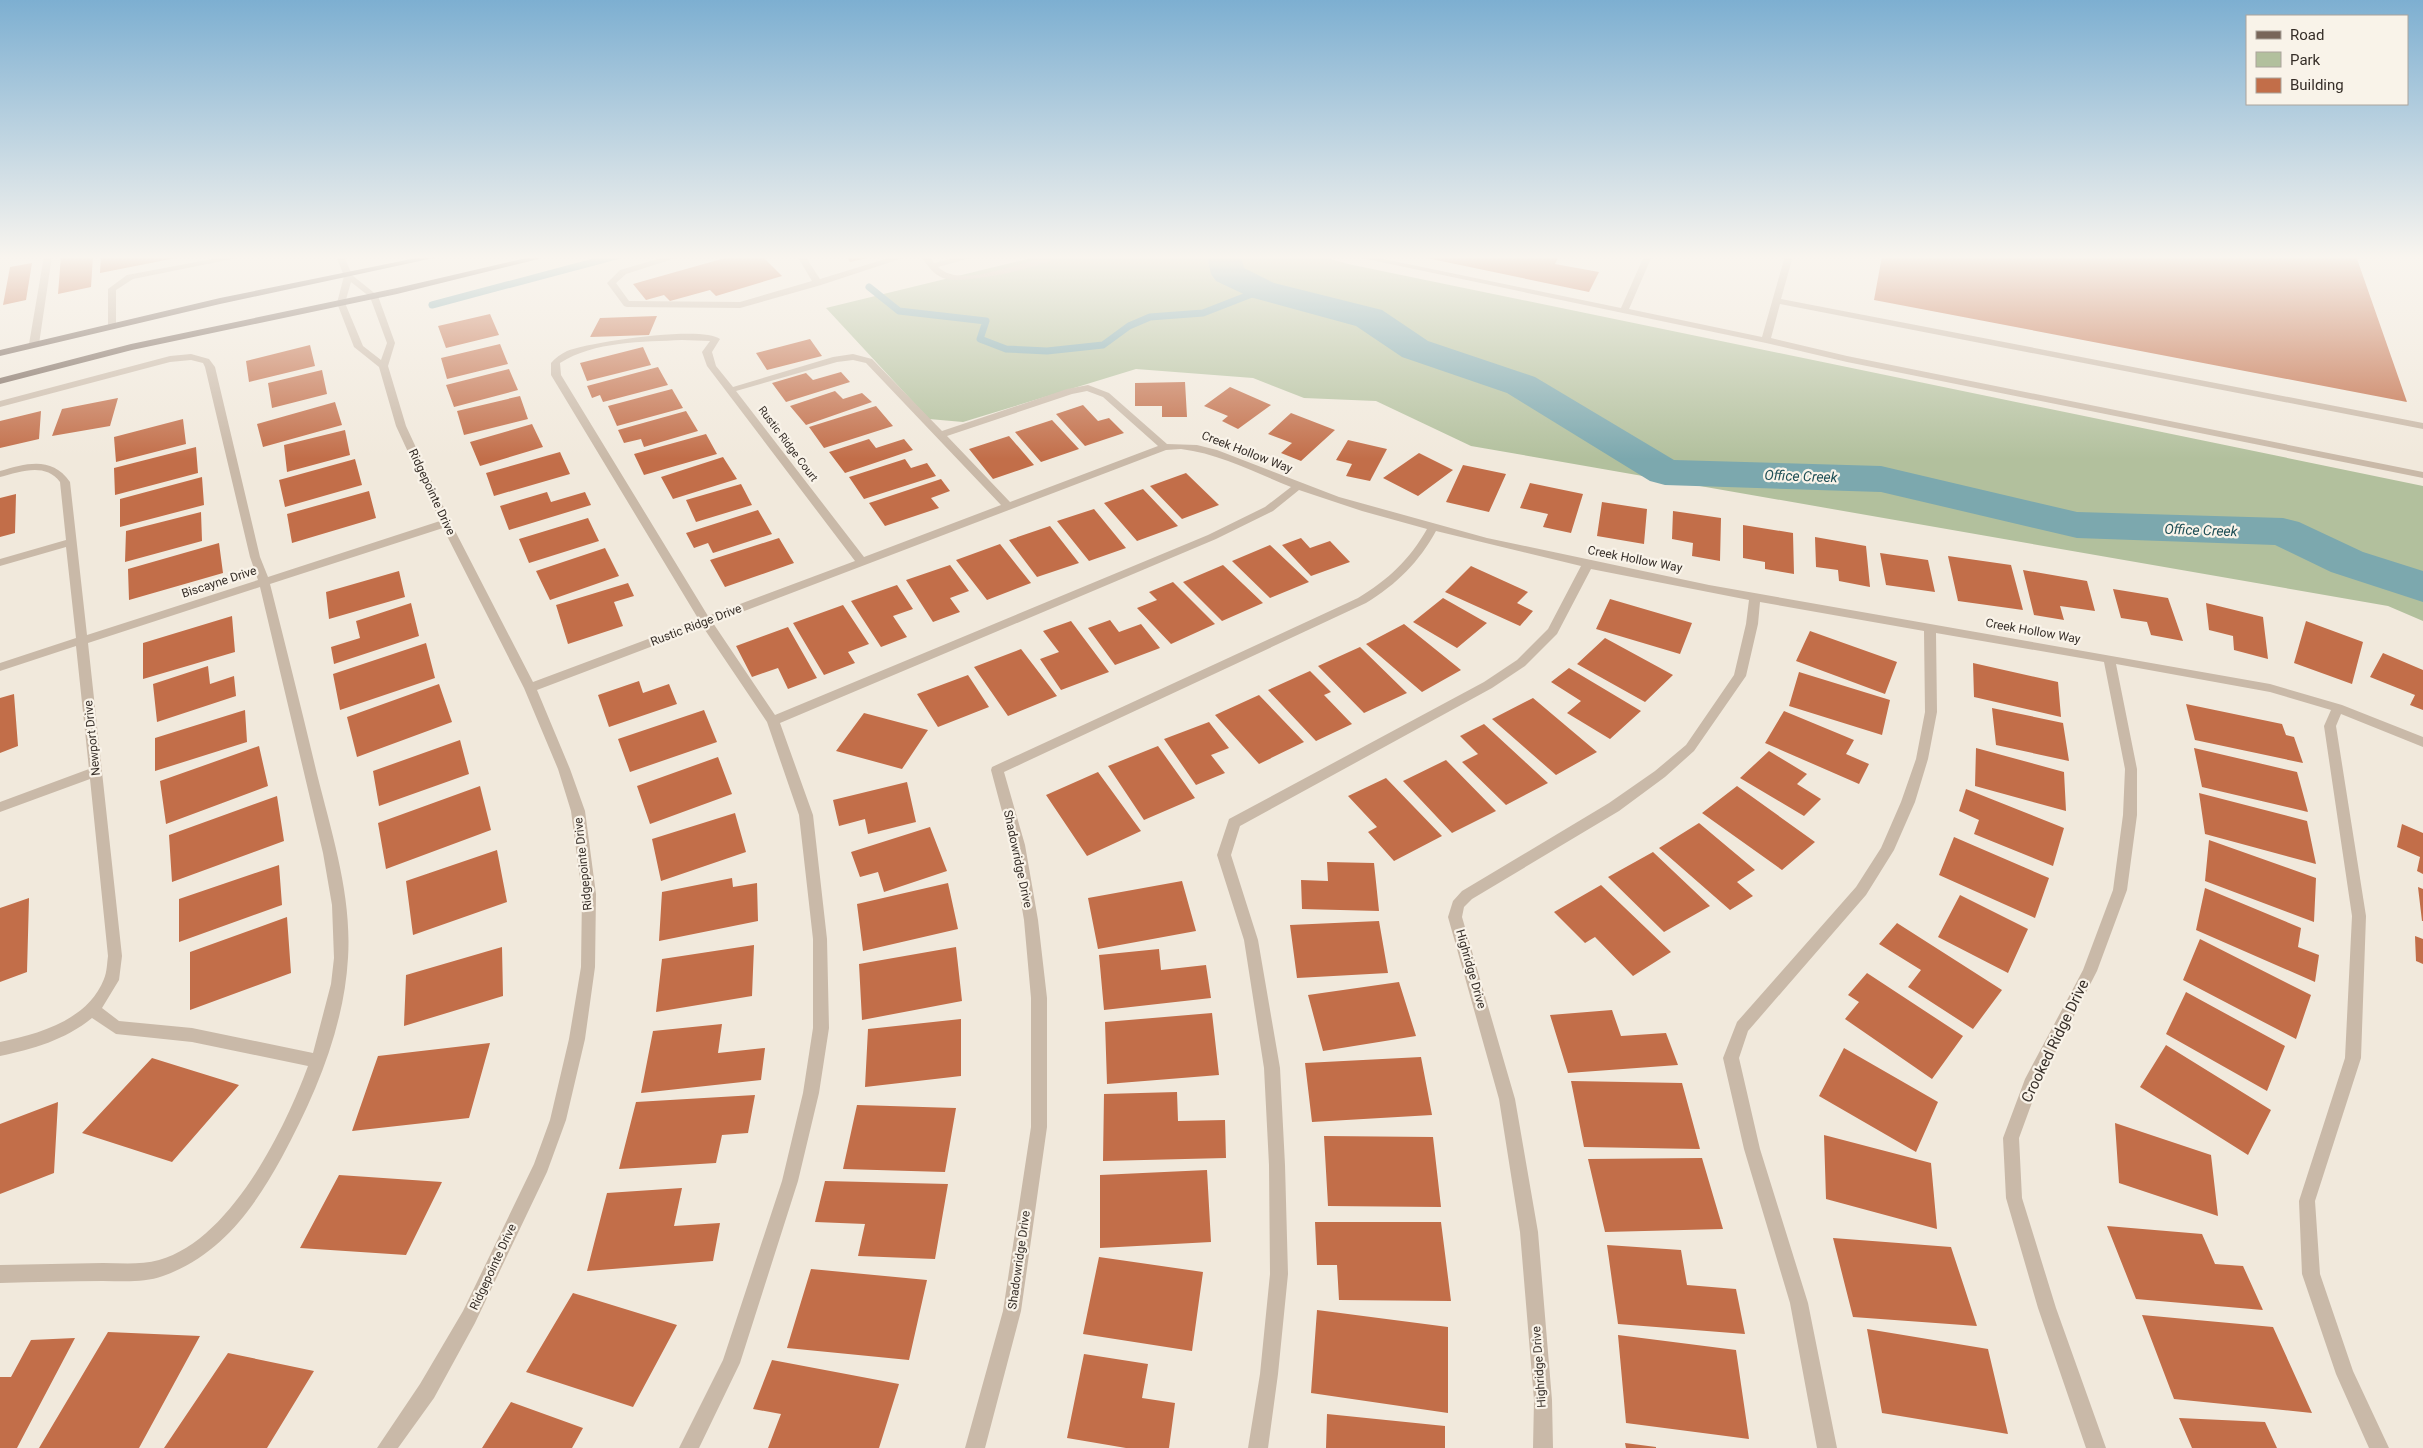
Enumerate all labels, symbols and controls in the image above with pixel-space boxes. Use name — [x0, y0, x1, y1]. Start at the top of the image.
legend — [2246, 15, 2408, 105]
text: Road — [2290, 26, 2324, 44]
text: Park — [2290, 51, 2321, 69]
text: Building — [2290, 76, 2344, 94]
street label: Rustic Ridge Court — [755, 404, 821, 484]
street label: Creek Hollow Way — [1200, 428, 1295, 476]
street label: Ridgepointe Drive — [406, 447, 458, 537]
water label: Office Creek — [1764, 467, 1839, 485]
water label: Office Creek — [2164, 521, 2239, 539]
street label: Creek Hollow Way — [1586, 543, 1684, 575]
street label: Biscayne Drive — [180, 563, 258, 601]
street label: Rustic Ridge Drive — [648, 601, 744, 649]
street label: Creek Hollow Way — [1984, 616, 2082, 646]
street label: Newport Drive — [81, 700, 103, 776]
street label: Shadowridge Drive — [1001, 809, 1035, 909]
street label: Ridgepointe Drive — [571, 817, 595, 911]
street label: Highridge Drive — [1453, 928, 1489, 1010]
street label: Crooked Ridge Drive — [2017, 977, 2093, 1105]
street label: Shadowridge Drive — [1005, 1210, 1033, 1310]
street label: Ridgepointe Drive — [467, 1222, 519, 1312]
street label: Highridge Drive — [1529, 1326, 1549, 1408]

